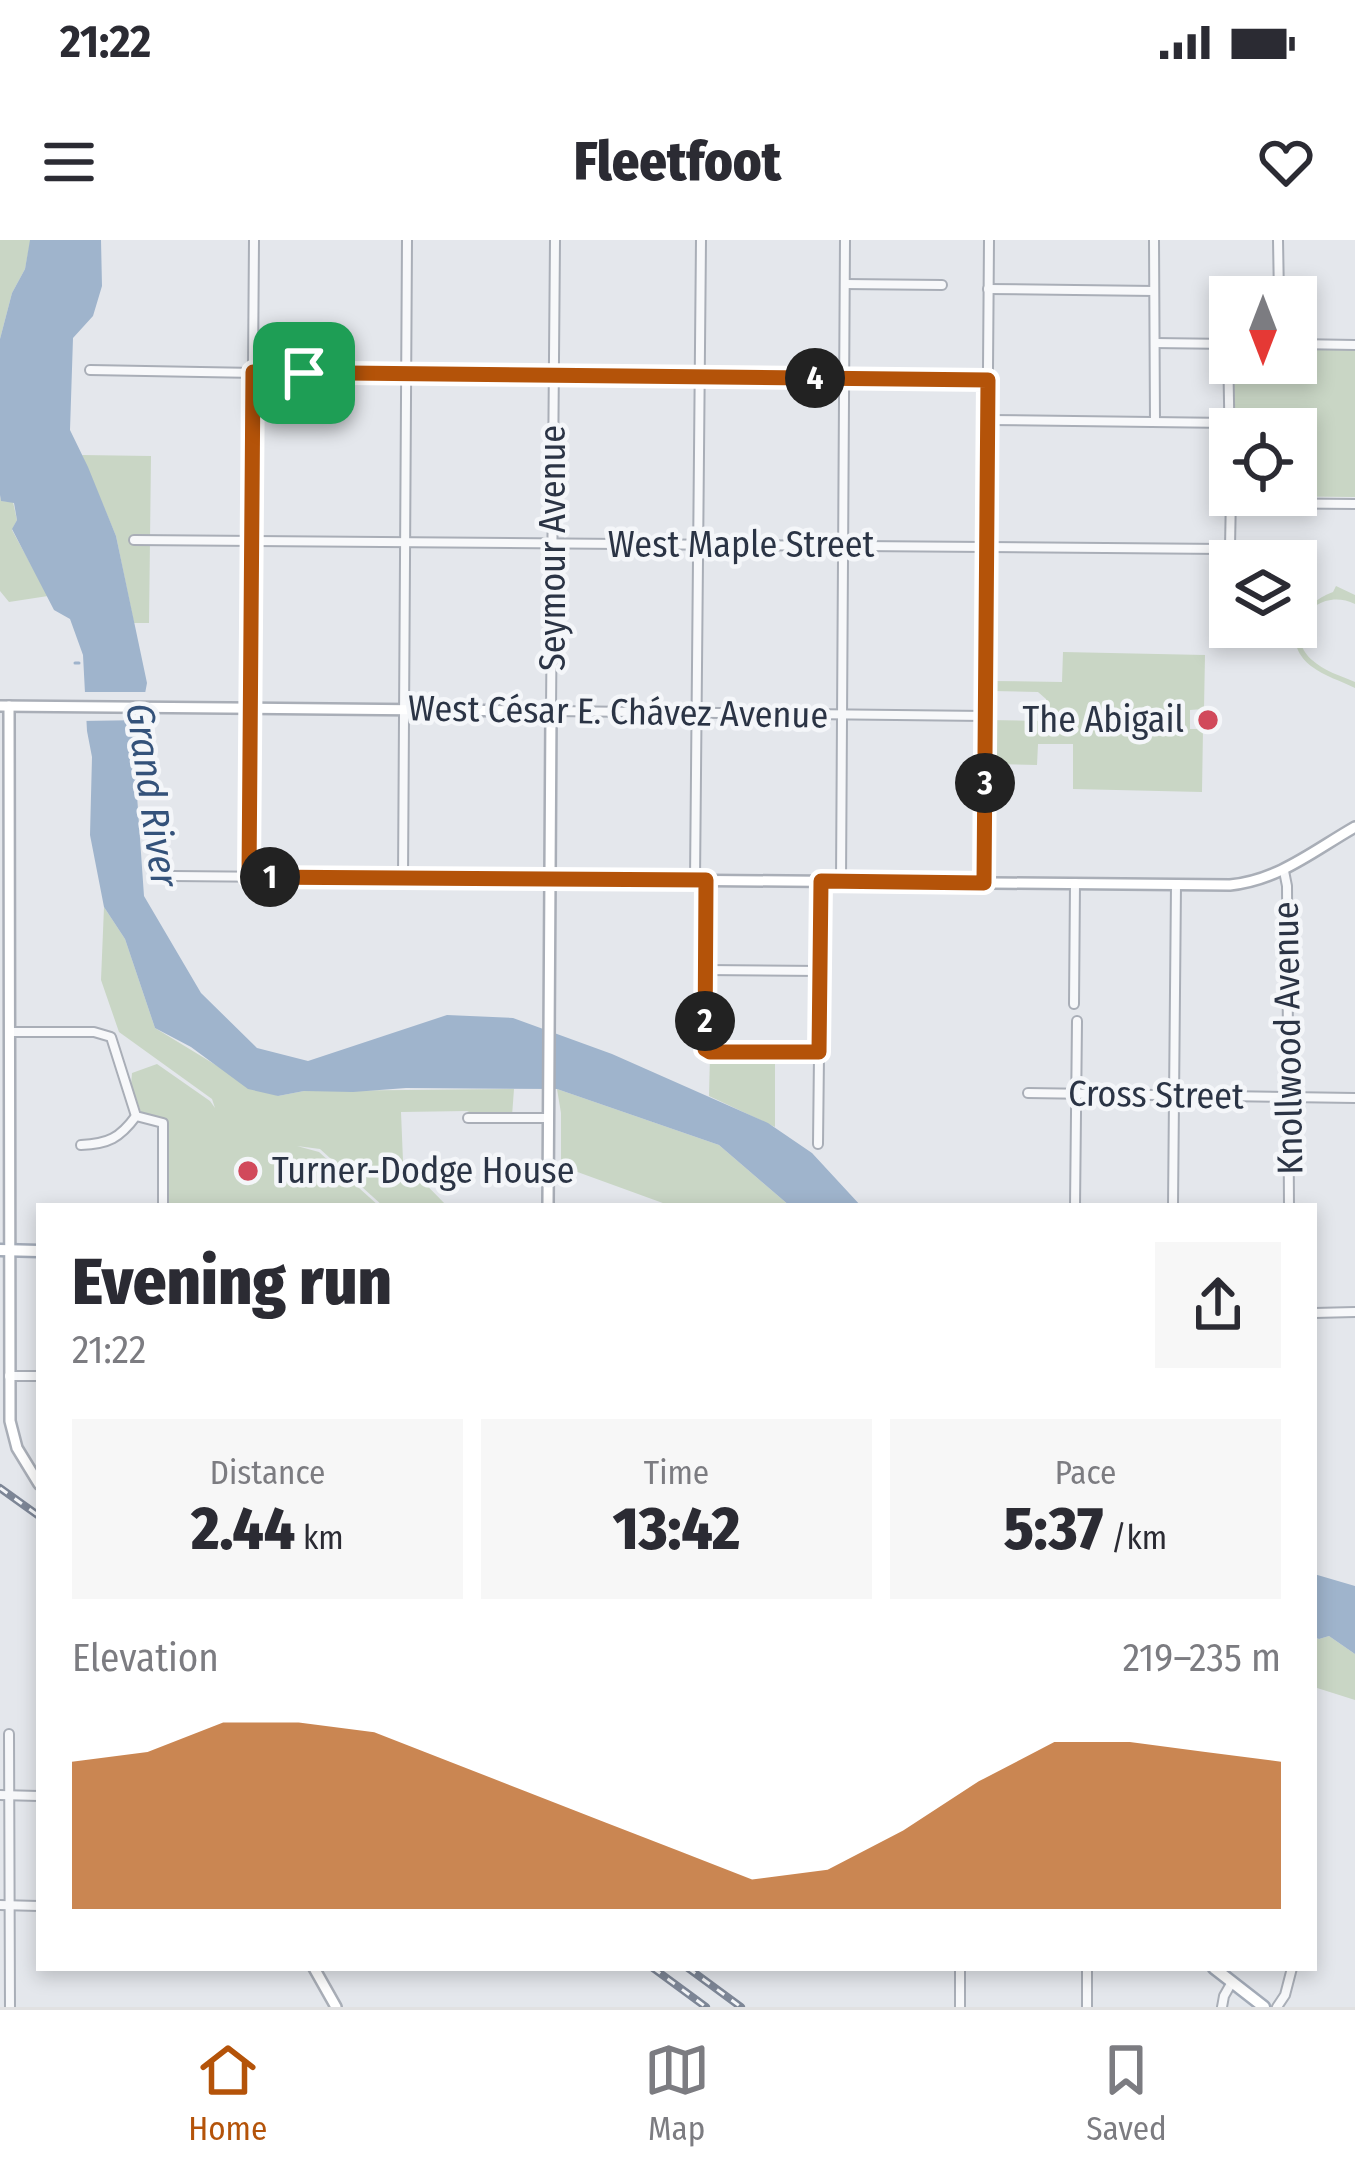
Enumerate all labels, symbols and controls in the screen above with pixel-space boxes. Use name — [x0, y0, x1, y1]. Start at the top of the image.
text: 21:22 — [60, 15, 151, 69]
icon: menu — [36, 129, 102, 195]
icon: heart — [1253, 129, 1319, 195]
text: Fleetfoot — [574, 130, 781, 194]
north arrow — [1209, 276, 1317, 384]
map controls — [1209, 276, 1317, 648]
pin — [253, 322, 355, 424]
icon: arrive — [271, 340, 337, 406]
pin: 4 — [785, 348, 845, 408]
text: 4 — [807, 358, 823, 398]
button: locate — [1209, 408, 1317, 516]
street label: Seymour Avenue — [531, 425, 575, 671]
street label: West Maple Street — [608, 523, 874, 567]
button: layers — [1209, 540, 1317, 648]
street label: West César E. Chávez Avenue — [407, 686, 829, 738]
place label: The Abigail — [1023, 698, 1184, 742]
water label: Grand River — [116, 700, 188, 891]
marker: The Abigail — [1195, 707, 1221, 733]
pin: 3 — [955, 753, 1015, 813]
text: 3 — [977, 763, 993, 803]
pin: 1 — [240, 847, 300, 907]
text: 1 — [263, 857, 277, 897]
street label: Knollwood Avenue — [1264, 901, 1312, 1175]
pin: 2 — [675, 991, 735, 1051]
text: 2 — [697, 1001, 713, 1041]
street label: Cross Street — [1068, 1071, 1244, 1119]
place label: Turner-Dodge House — [272, 1149, 575, 1193]
marker: Turner-Dodge House — [235, 1158, 261, 1184]
text: Evening run — [72, 1242, 392, 1321]
button: share — [1155, 1242, 1281, 1368]
text: 21:22 — [72, 1327, 146, 1373]
text: Distance — [210, 1453, 325, 1493]
text: Time — [644, 1453, 709, 1493]
text: Pace — [1055, 1453, 1116, 1493]
text: 2.44 — [191, 1493, 295, 1565]
text: 13:42 — [613, 1493, 740, 1565]
text: 5:37 — [1004, 1493, 1103, 1565]
text: km — [295, 1518, 344, 1558]
text: /km — [1103, 1518, 1167, 1558]
text: Elevation — [72, 1635, 219, 1681]
text: 219–235 m — [1123, 1635, 1281, 1681]
tab: Home — [188, 2037, 267, 2149]
tab: Map — [644, 2037, 710, 2149]
tab: Saved — [1086, 2037, 1167, 2149]

